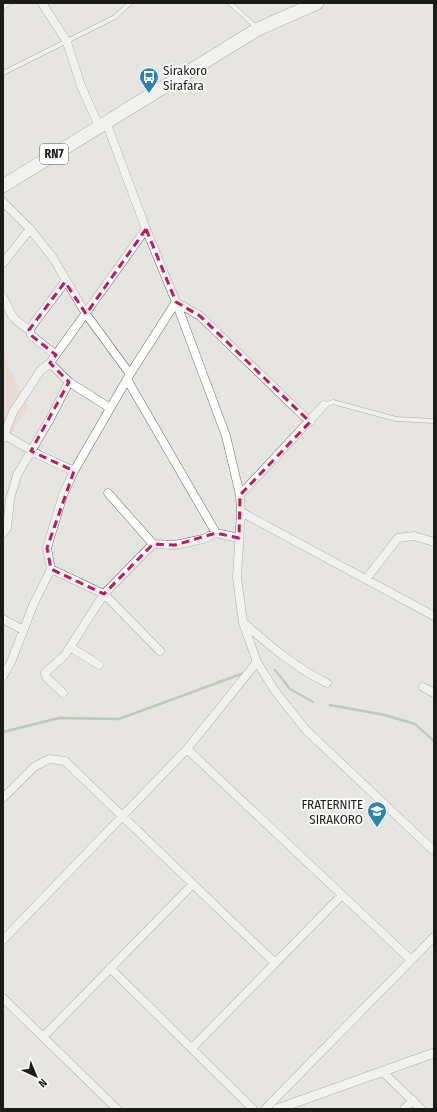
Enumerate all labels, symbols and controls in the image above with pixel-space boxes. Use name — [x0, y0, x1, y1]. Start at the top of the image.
place label: Sirakoro Sirafara — [163, 63, 207, 93]
bus stop icon: Sirakoro Sirafara — [138, 66, 160, 94]
road number: RN7 — [40, 144, 68, 164]
place label: FRATERNITE SIRAKORO — [301, 797, 363, 827]
school or university icon: FRATERNITE SIRAKORO — [366, 800, 388, 828]
north arrow — [16, 1056, 56, 1096]
text: N — [36, 1076, 49, 1090]

